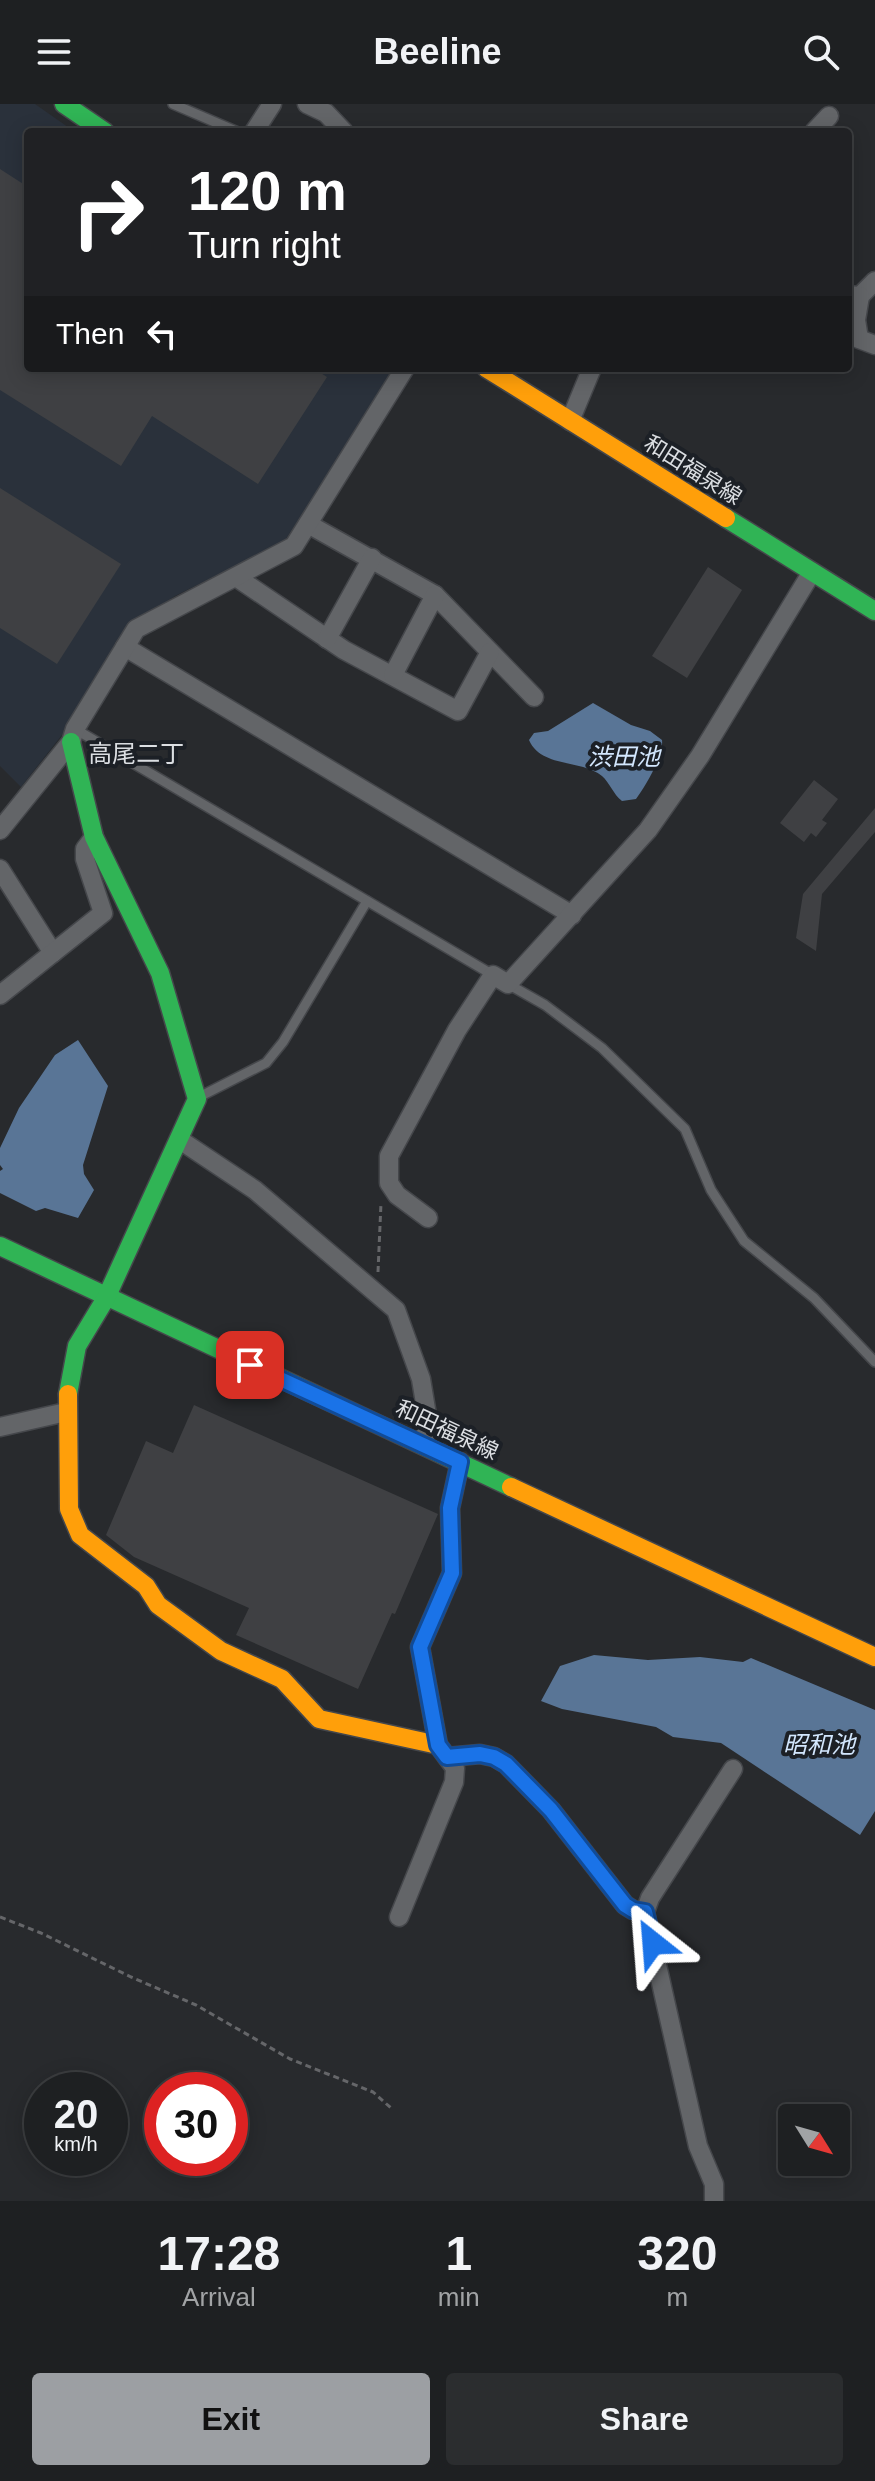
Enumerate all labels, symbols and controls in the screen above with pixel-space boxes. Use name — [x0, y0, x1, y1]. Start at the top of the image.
icon: menu — [32, 30, 76, 74]
icon: search — [799, 30, 843, 74]
text: Beeline — [373, 31, 502, 72]
text: 120 m — [188, 159, 347, 222]
icon: right — [56, 160, 160, 264]
text: Turn right — [188, 225, 341, 266]
icon: left — [140, 312, 184, 356]
text: Then — [56, 317, 124, 350]
street label: 和田福泉線 — [640, 430, 746, 510]
district label: 高尾二丁 — [88, 740, 184, 767]
water label: 渋田池 — [588, 743, 662, 770]
pin — [216, 1331, 284, 1399]
icon: arrive — [228, 1343, 272, 1387]
street label: 和田福泉線 — [392, 1395, 502, 1465]
water label: 昭和池 — [783, 1731, 857, 1758]
position arrow — [611, 1901, 695, 1985]
speed limit sign: 30 — [144, 2072, 248, 2176]
text: 20 — [54, 2092, 98, 2136]
north arrow — [778, 2104, 850, 2176]
map controls — [778, 2104, 850, 2176]
text: km/h — [54, 2133, 98, 2155]
text: 17:28 — [158, 2227, 280, 2280]
text: 1 — [445, 2227, 472, 2280]
text: 320 — [637, 2227, 717, 2280]
text: Arrival — [182, 2282, 256, 2312]
text: min — [438, 2282, 480, 2312]
text: m — [667, 2282, 688, 2312]
button: Exit — [32, 2373, 430, 2465]
button: Share — [446, 2373, 843, 2465]

